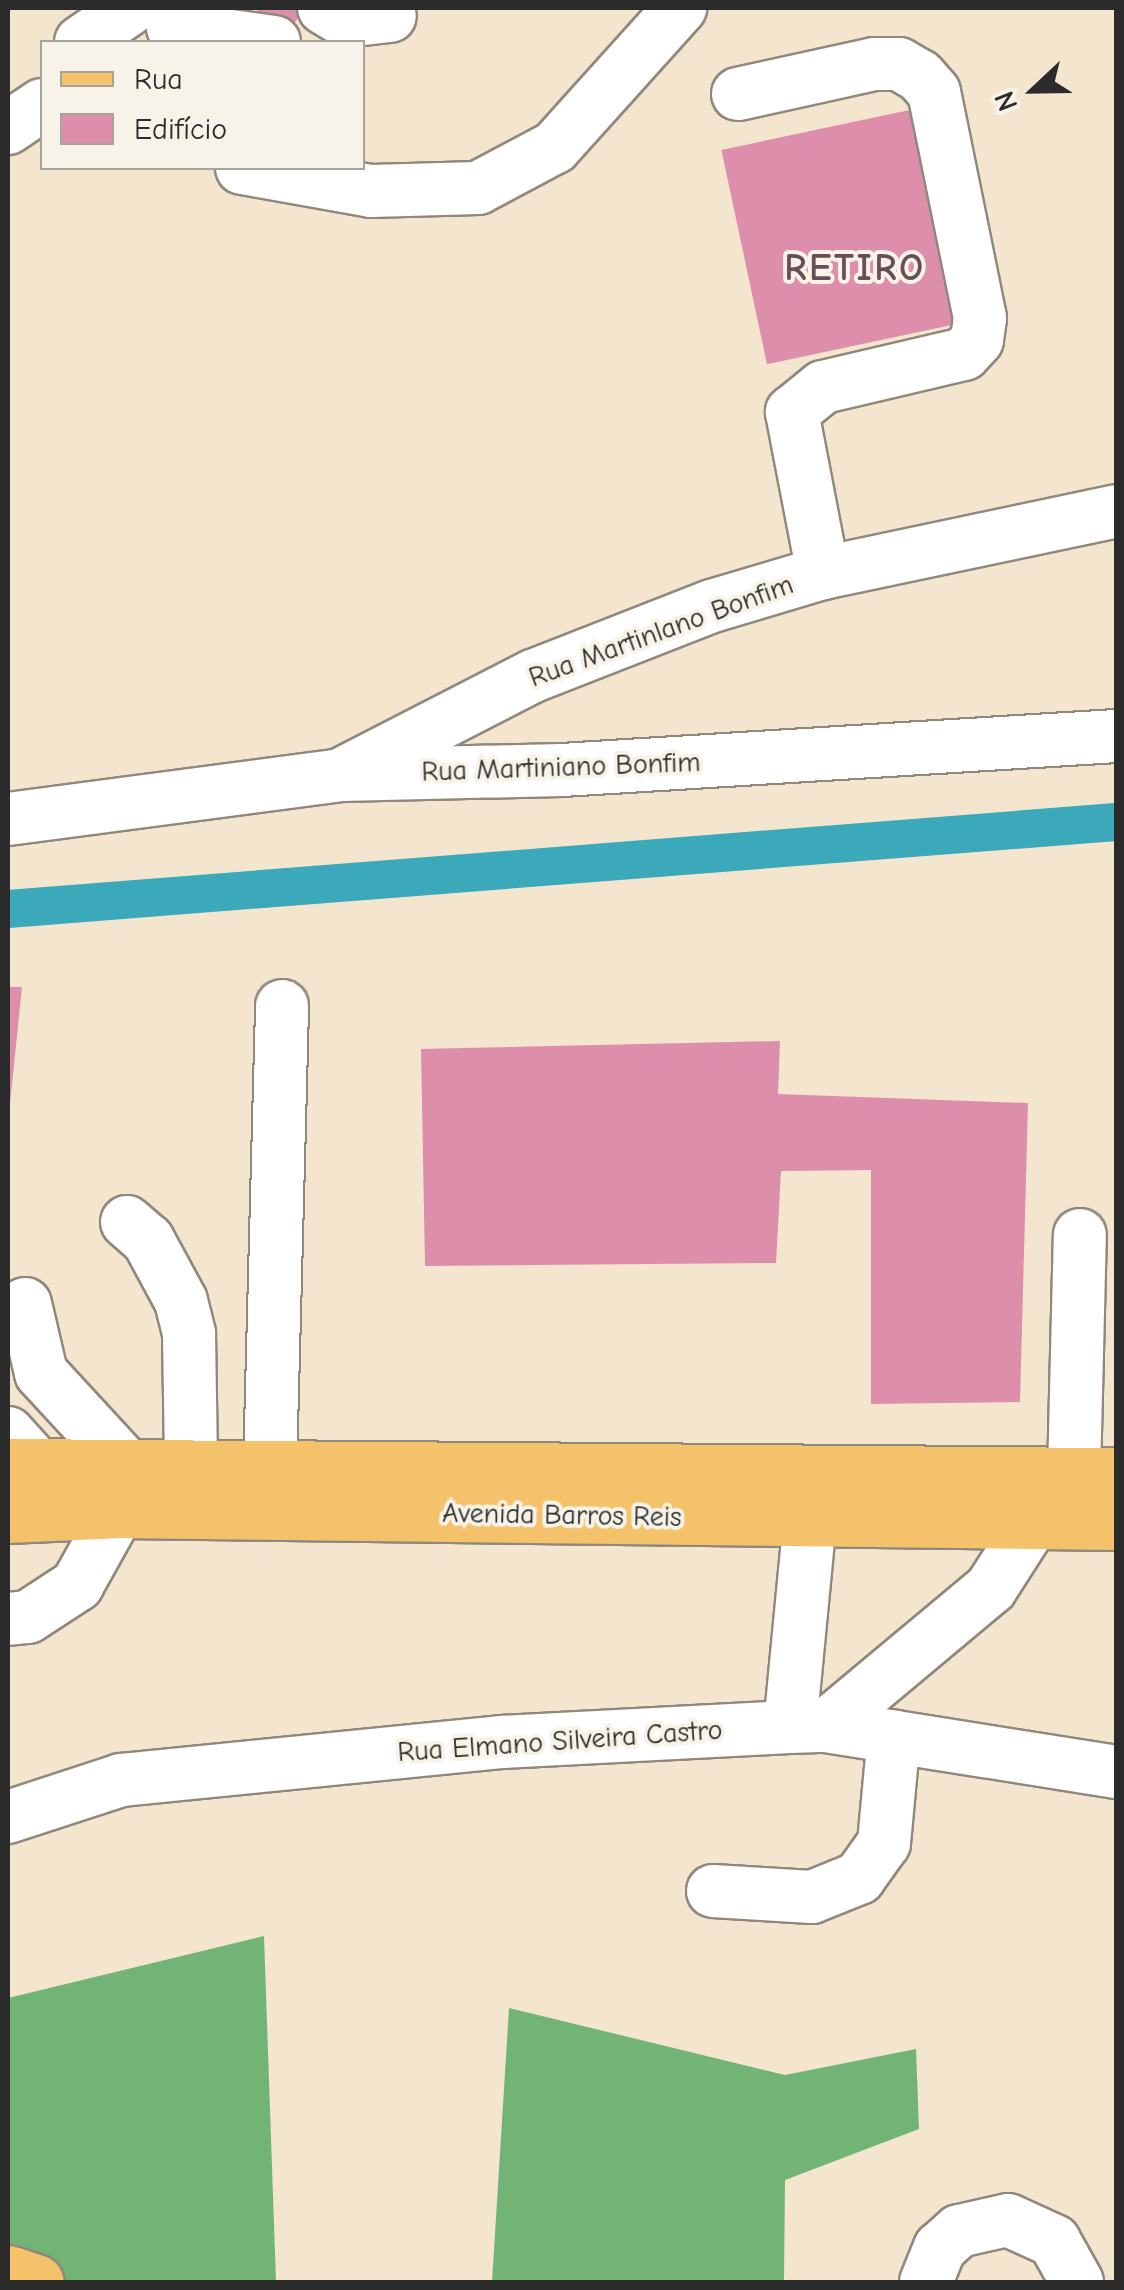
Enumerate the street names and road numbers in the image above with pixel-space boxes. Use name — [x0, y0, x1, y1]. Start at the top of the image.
street label: Rua Martinlano Bonfim — [524, 568, 798, 694]
street label: Rua Martiniano Bonfim — [421, 745, 701, 789]
street label: Avenida Barros Reis — [442, 1496, 682, 1534]
street label: Rua Elmano Silveira Castro — [396, 1713, 724, 1769]

